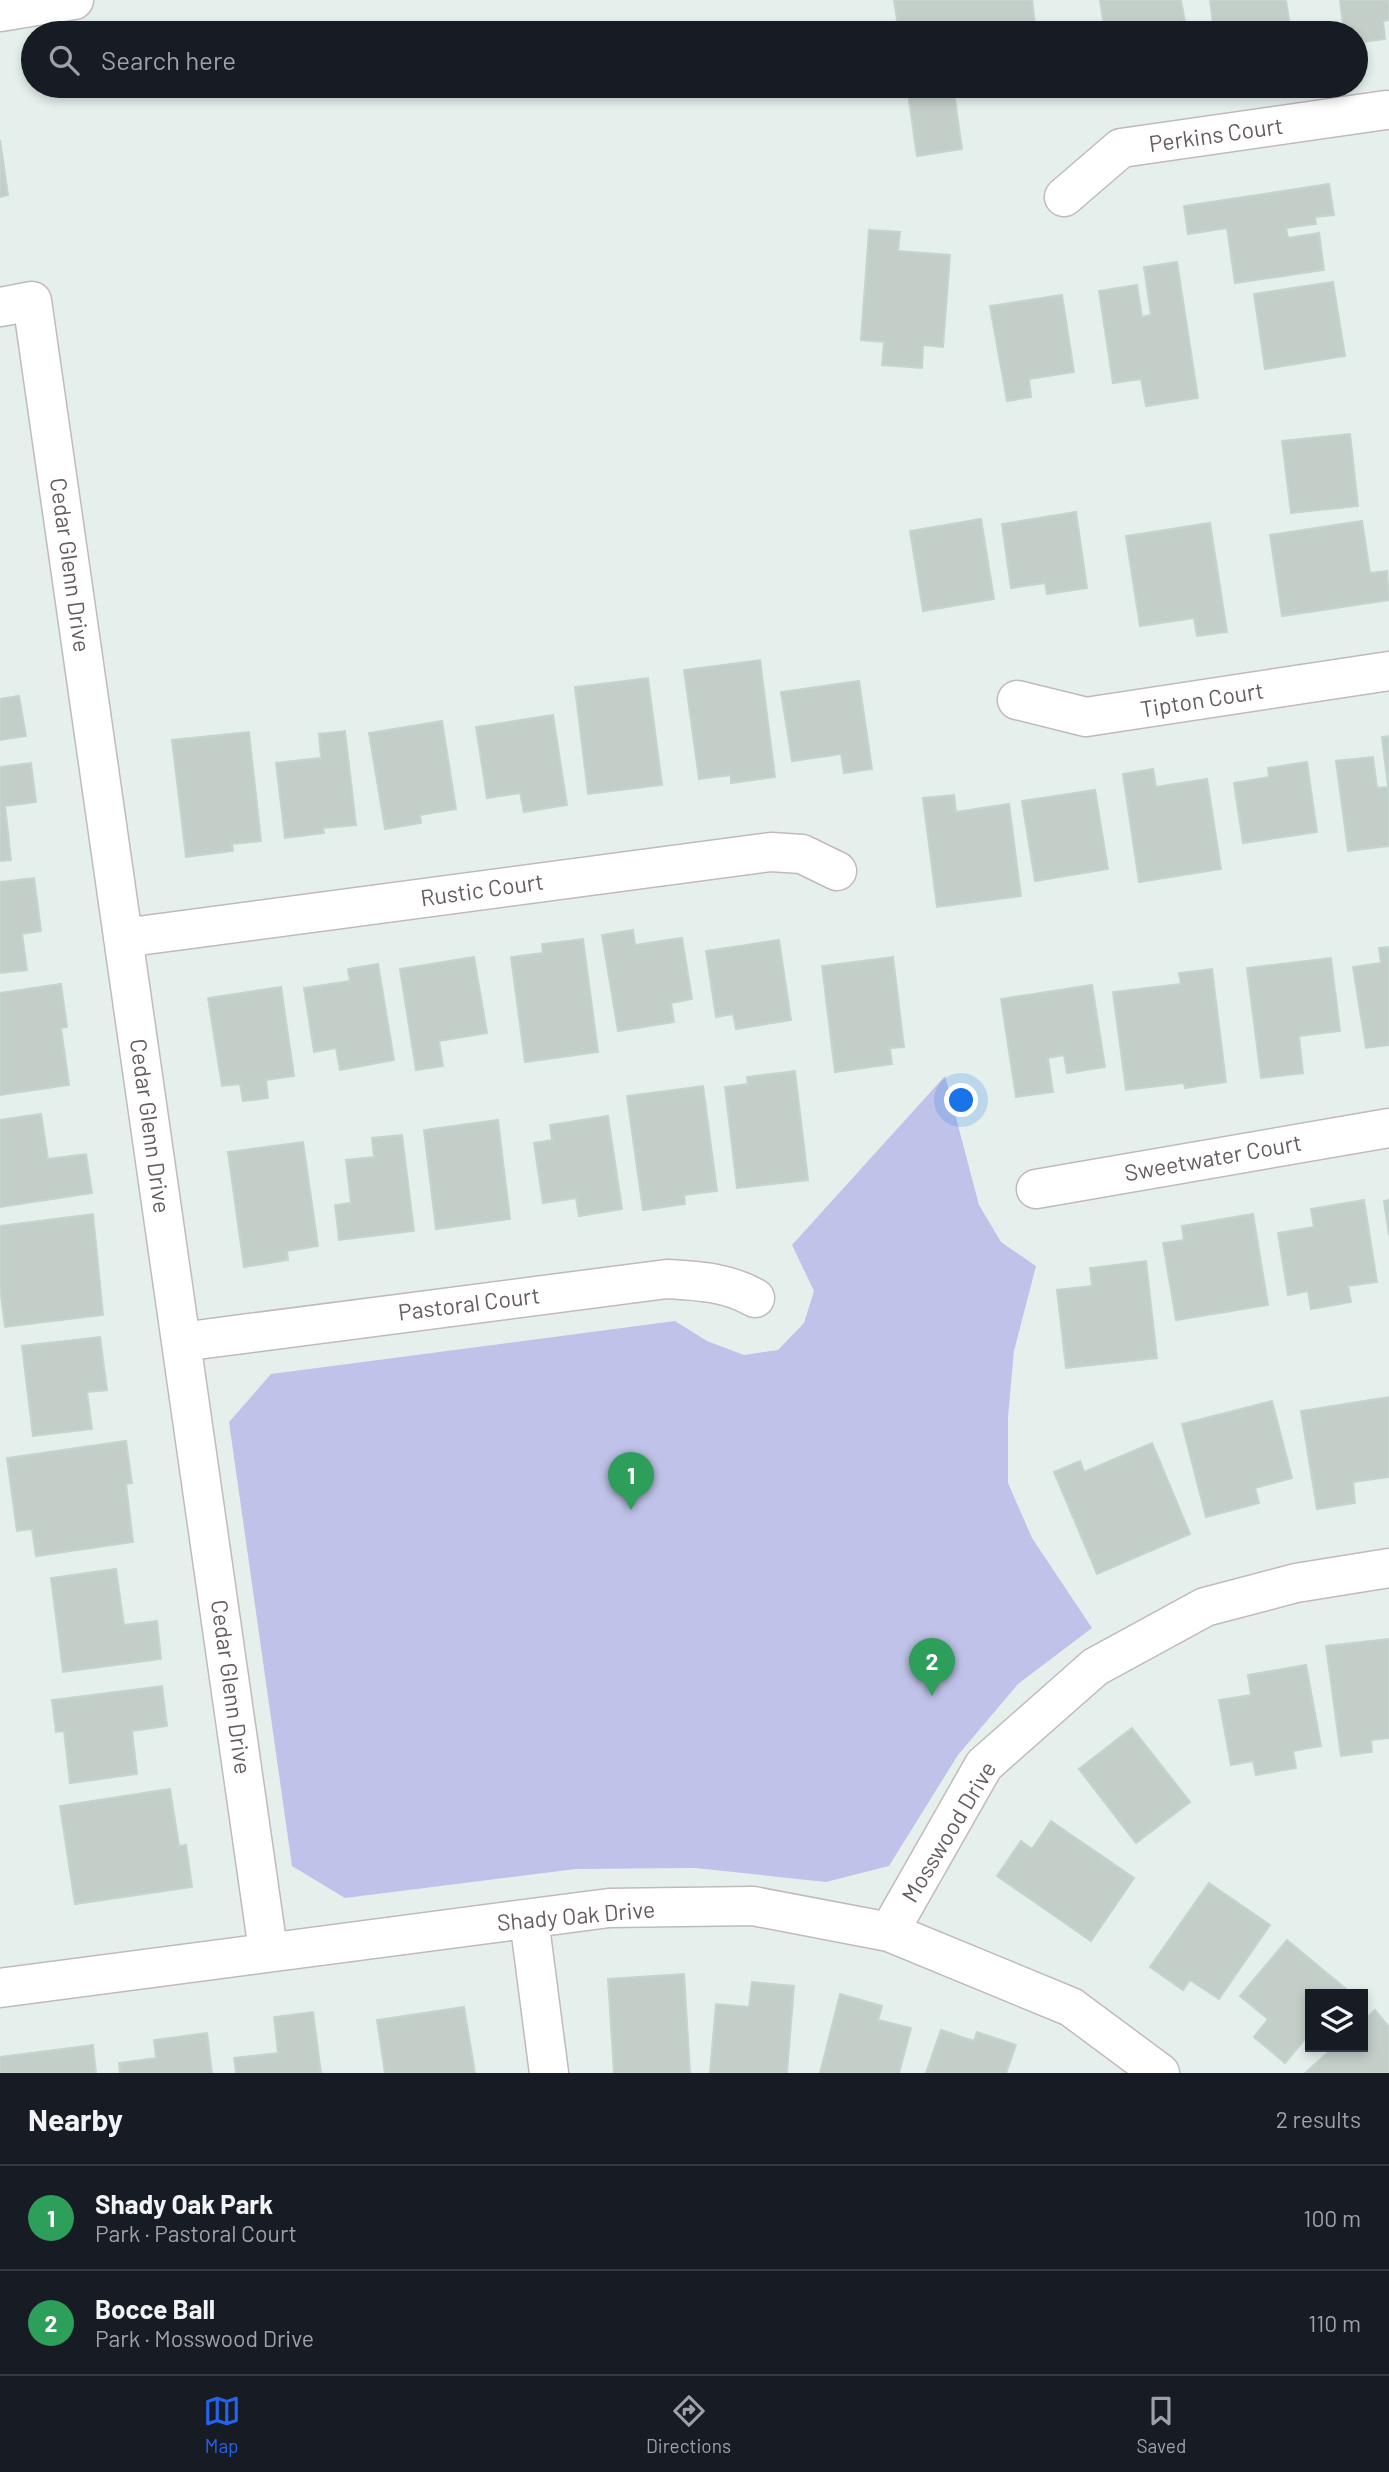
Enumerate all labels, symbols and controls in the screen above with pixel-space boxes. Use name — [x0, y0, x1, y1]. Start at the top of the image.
search box — [21, 21, 1368, 98]
icon: search — [45, 41, 83, 79]
text: Search here — [101, 44, 236, 75]
street label: Perkins Court — [1147, 111, 1285, 157]
street label: Cedar Glenn Drive — [45, 476, 97, 654]
street label: Tipton Court — [1138, 675, 1266, 723]
street label: Rustic Court — [418, 867, 545, 912]
street label: Cedar Glenn Drive — [125, 1037, 177, 1215]
your location — [944, 1083, 978, 1117]
street label: Sweetwater Court — [1122, 1128, 1304, 1186]
street label: Pastoral Court — [396, 1280, 541, 1326]
pin: 1 — [608, 1452, 654, 1510]
street label: Cedar Glenn Drive — [206, 1598, 258, 1776]
pin: 2 — [909, 1638, 955, 1696]
street label: Mosswood Drive — [895, 1756, 1001, 1907]
street label: Shady Oak Drive — [496, 1894, 656, 1936]
map controls — [1305, 1989, 1368, 2052]
button: layers — [1305, 1989, 1368, 2052]
text: Nearby — [28, 2101, 123, 2137]
text: 2 results — [1276, 2105, 1361, 2133]
text: Shady Oak Park — [95, 2188, 273, 2219]
text: 1 — [47, 2204, 55, 2232]
text: 100 m — [1303, 2204, 1361, 2232]
text: Park · Pastoral Court — [95, 2219, 297, 2247]
text: Bocce Ball — [95, 2293, 215, 2324]
text: 2 — [45, 2309, 57, 2337]
text: 110 m — [1308, 2309, 1361, 2337]
text: Park · Mosswood Drive — [95, 2324, 314, 2352]
tab: Map — [203, 2392, 241, 2457]
tab: Directions — [646, 2392, 731, 2457]
tab: Saved — [1136, 2392, 1186, 2457]

